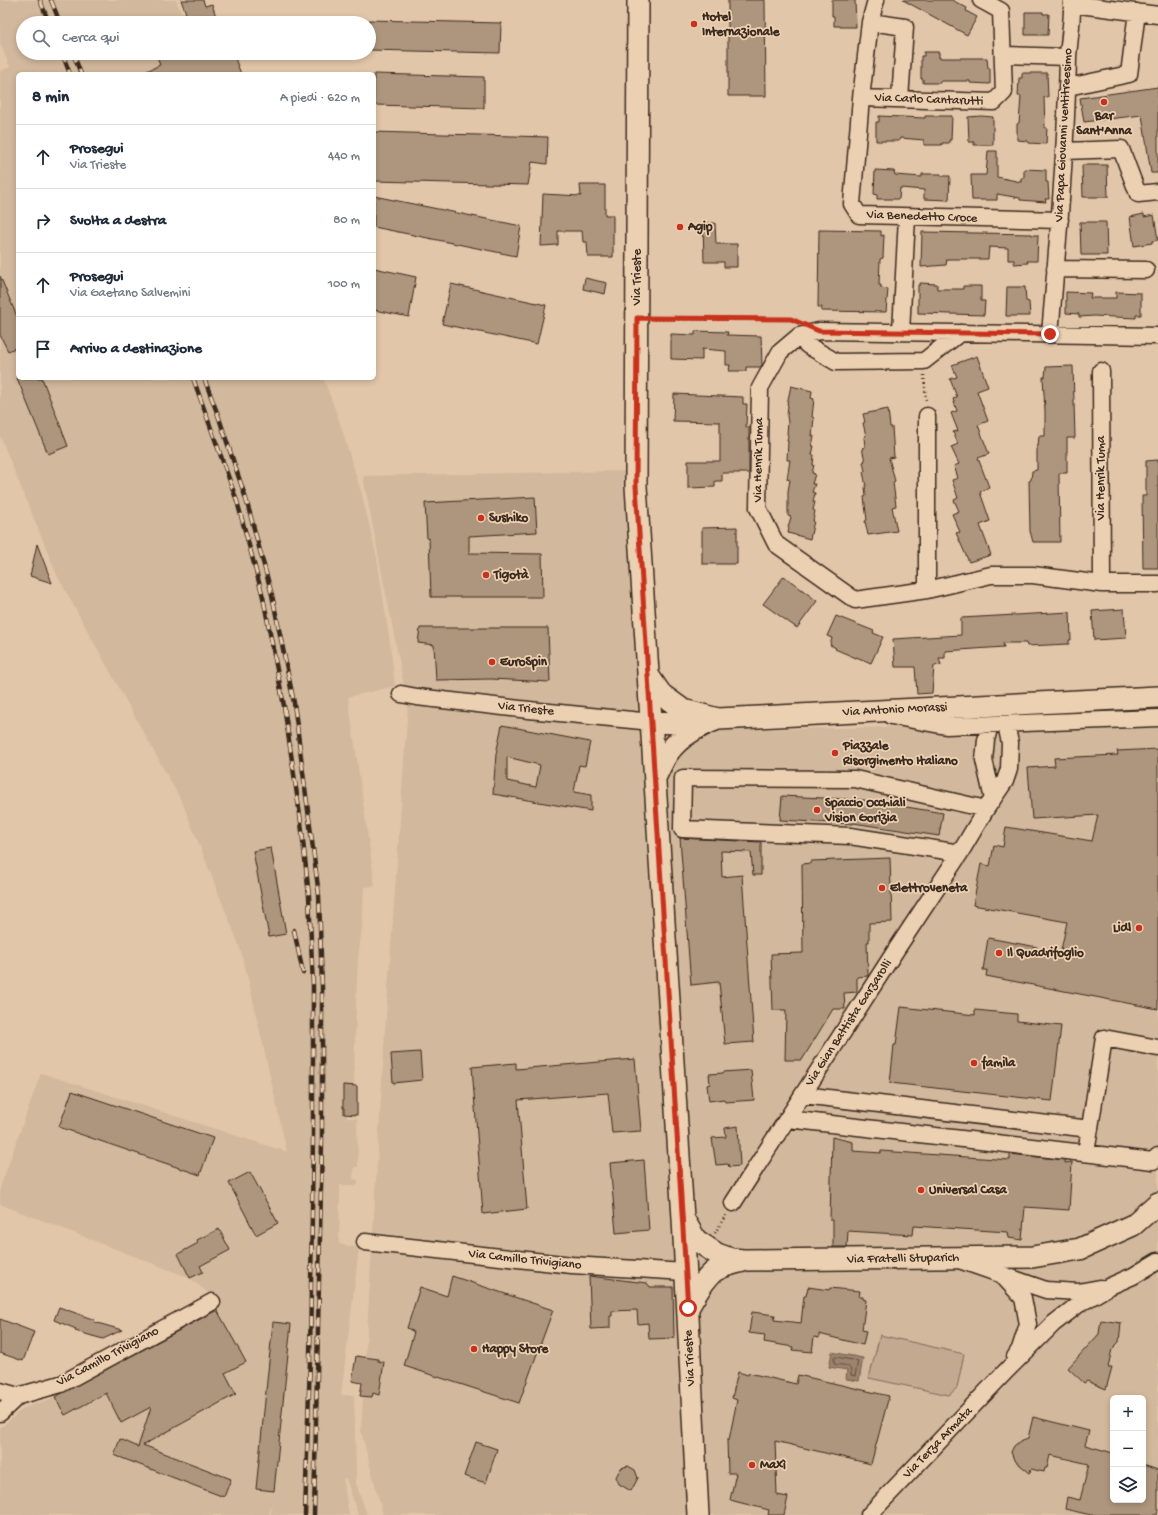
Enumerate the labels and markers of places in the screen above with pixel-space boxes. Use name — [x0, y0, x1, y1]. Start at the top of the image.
place label: Hotel Internazionale — [702, 10, 781, 40]
marker: Hotel Internazionale — [689, 19, 699, 29]
marker: Bar Sant'Anna — [1099, 97, 1109, 107]
place label: Bar Sant'Anna — [1076, 109, 1132, 139]
place label: Agip — [687, 220, 713, 236]
marker: Agip — [675, 222, 685, 232]
place label: Sushiko — [489, 511, 529, 526]
marker: Sushiko — [476, 513, 486, 523]
place label: Tigotà — [493, 568, 529, 583]
marker: Tigotà — [481, 570, 491, 580]
place label: EuroSpin — [500, 655, 548, 671]
marker: EuroSpin — [487, 657, 497, 667]
place label: Piazzale Risorgimento Italiano — [842, 739, 958, 769]
marker: Piazzale Risorgimento Italiano — [830, 748, 840, 758]
place label: Spaccio Occhiali Vision Gorizia — [824, 796, 906, 826]
marker: Spaccio Occhiali Vision Gorizia — [812, 805, 822, 815]
place label: Elettroveneta — [890, 881, 968, 896]
marker: Elettroveneta — [877, 883, 887, 893]
place label: Lidl — [1113, 921, 1131, 936]
marker: Lidl — [1134, 923, 1144, 933]
place label: Il Quadrifoglio — [1007, 945, 1084, 961]
marker: Il Quadrifoglio — [994, 948, 1004, 958]
place label: famila — [981, 1055, 1016, 1071]
marker: famila — [969, 1058, 979, 1068]
place label: Universal Casa — [929, 1183, 1008, 1198]
marker: Universal Casa — [916, 1185, 926, 1195]
place label: Happy Store — [482, 1342, 550, 1358]
marker: Happy Store — [469, 1344, 479, 1354]
place label: Maxì — [760, 1458, 786, 1473]
marker: Maxì — [747, 1460, 757, 1470]

